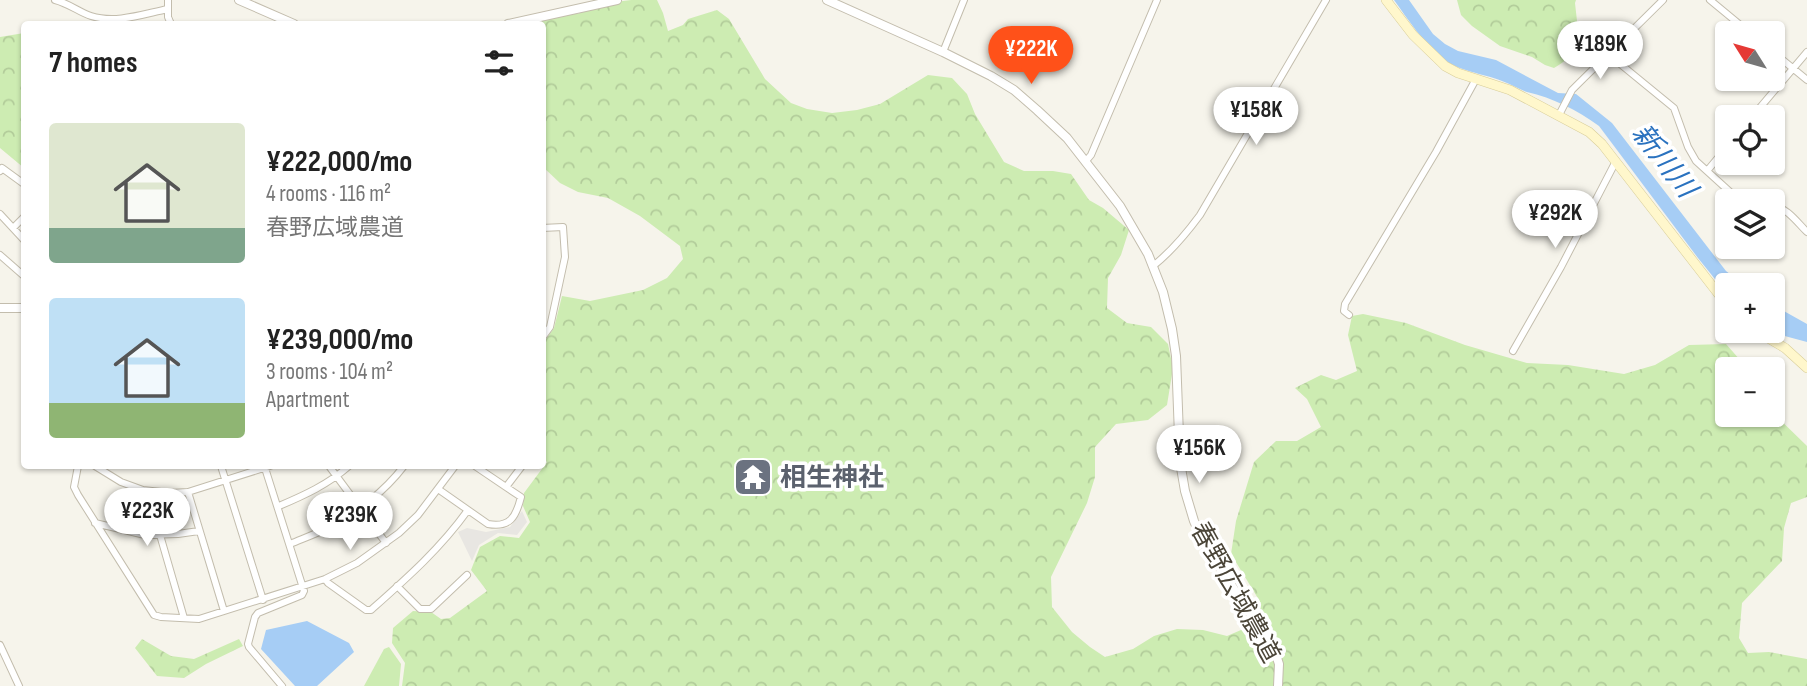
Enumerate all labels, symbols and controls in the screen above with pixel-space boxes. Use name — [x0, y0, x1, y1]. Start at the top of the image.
north arrow — [1715, 21, 1785, 91]
map controls — [1715, 21, 1785, 427]
pin: ¥189K — [1551, 22, 1649, 81]
pin: ¥222K — [982, 27, 1080, 86]
text: ¥189K — [1573, 30, 1627, 58]
text: ¥222K — [1004, 35, 1058, 63]
icon: filters — [480, 44, 518, 82]
text: 7 homes — [49, 45, 137, 81]
pin: ¥158K — [1207, 88, 1305, 147]
text: ¥158K — [1229, 96, 1283, 124]
button: locate — [1715, 105, 1785, 175]
water label: 新川川 — [1625, 118, 1705, 207]
text: ¥222,000/mo — [266, 144, 412, 180]
icon: home — [105, 151, 189, 235]
text: 4 rooms · 116 m² — [266, 180, 391, 208]
button: layers — [1715, 189, 1785, 259]
pin: ¥292K — [1506, 190, 1604, 250]
text: ¥292K — [1528, 199, 1582, 227]
text: 春野広域農道 — [266, 214, 404, 242]
button: + — [1715, 273, 1785, 343]
text: ¥239,000/mo — [266, 322, 413, 358]
icon: home — [105, 326, 189, 410]
button: − — [1715, 357, 1785, 427]
text: 3 rooms · 104 m² — [266, 358, 393, 386]
text: Apartment — [266, 386, 350, 414]
pin: ¥156K — [1150, 426, 1248, 485]
text: ¥156K — [1172, 434, 1226, 462]
temple icon: 相生神社 — [732, 456, 774, 498]
place label: 相生神社 — [780, 463, 884, 494]
pin: ¥223K — [98, 489, 196, 548]
pin: ¥239K — [301, 492, 399, 552]
text: ¥223K — [120, 497, 174, 525]
text: ¥239K — [323, 501, 377, 529]
street label: 春野広域農道 — [1183, 517, 1286, 668]

